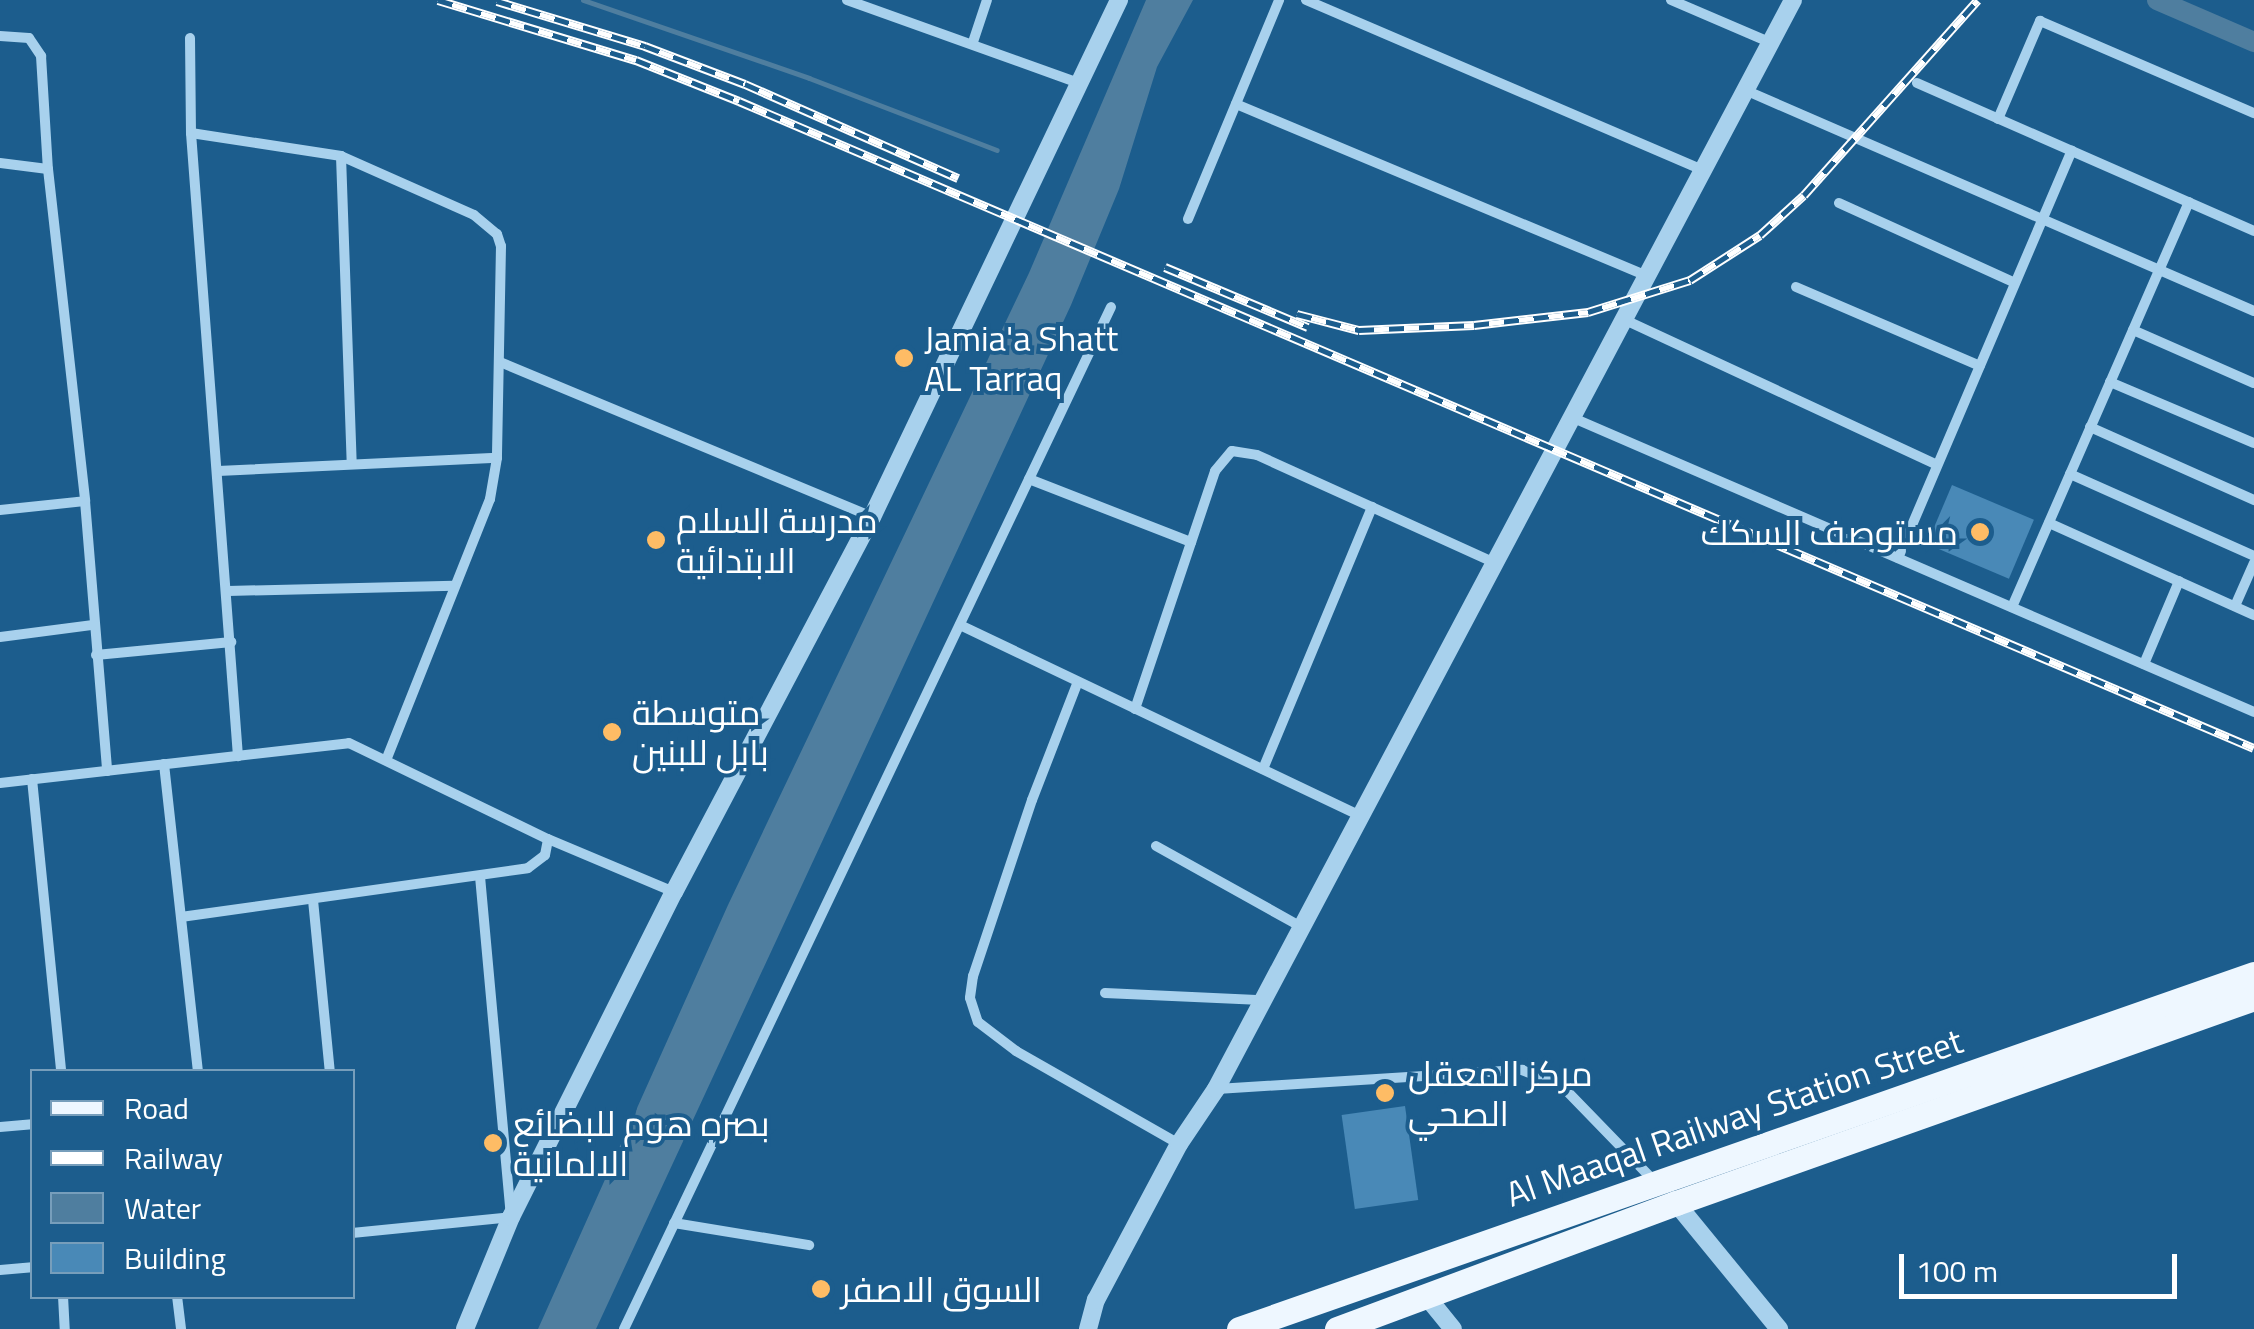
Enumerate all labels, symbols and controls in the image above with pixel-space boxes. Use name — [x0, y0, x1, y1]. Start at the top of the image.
place label: Jamia'a Shatt AL Tarraq — [924, 317, 1118, 399]
marker: Jamia'a Shatt AL Tarraq — [893, 347, 915, 369]
place label: مدرسة السلام الابتدائية — [676, 499, 878, 581]
place label: مستوصف السكك — [1701, 511, 1958, 553]
marker: مستوصف السكك — [1967, 519, 1993, 545]
marker: مدرسة السلام الابتدائية — [645, 529, 667, 551]
place label: متوسطة بابل للبنين — [632, 691, 769, 773]
marker: متوسطة بابل للبنين — [601, 721, 623, 743]
street label: Al Maaqal Railway Station Street — [1500, 1019, 1968, 1215]
place label: مركز المعقل الصحي — [1408, 1052, 1593, 1134]
legend — [30, 1069, 355, 1299]
marker: مركز المعقل الصحي — [1372, 1080, 1398, 1106]
text: Road — [124, 1085, 189, 1131]
place label: بصره هوم للبضائع الالمانية — [513, 1102, 770, 1184]
marker: بصره هوم للبضائع الالمانية — [482, 1132, 504, 1154]
text: Railway — [124, 1135, 223, 1181]
text: Water — [124, 1185, 201, 1231]
scale bar — [1904, 1234, 2182, 1296]
text: Building — [124, 1235, 226, 1281]
text: 100 m — [1916, 1248, 1998, 1294]
place label: السوق الاصفر — [841, 1268, 1042, 1310]
marker: السوق الاصفر — [810, 1278, 832, 1300]

